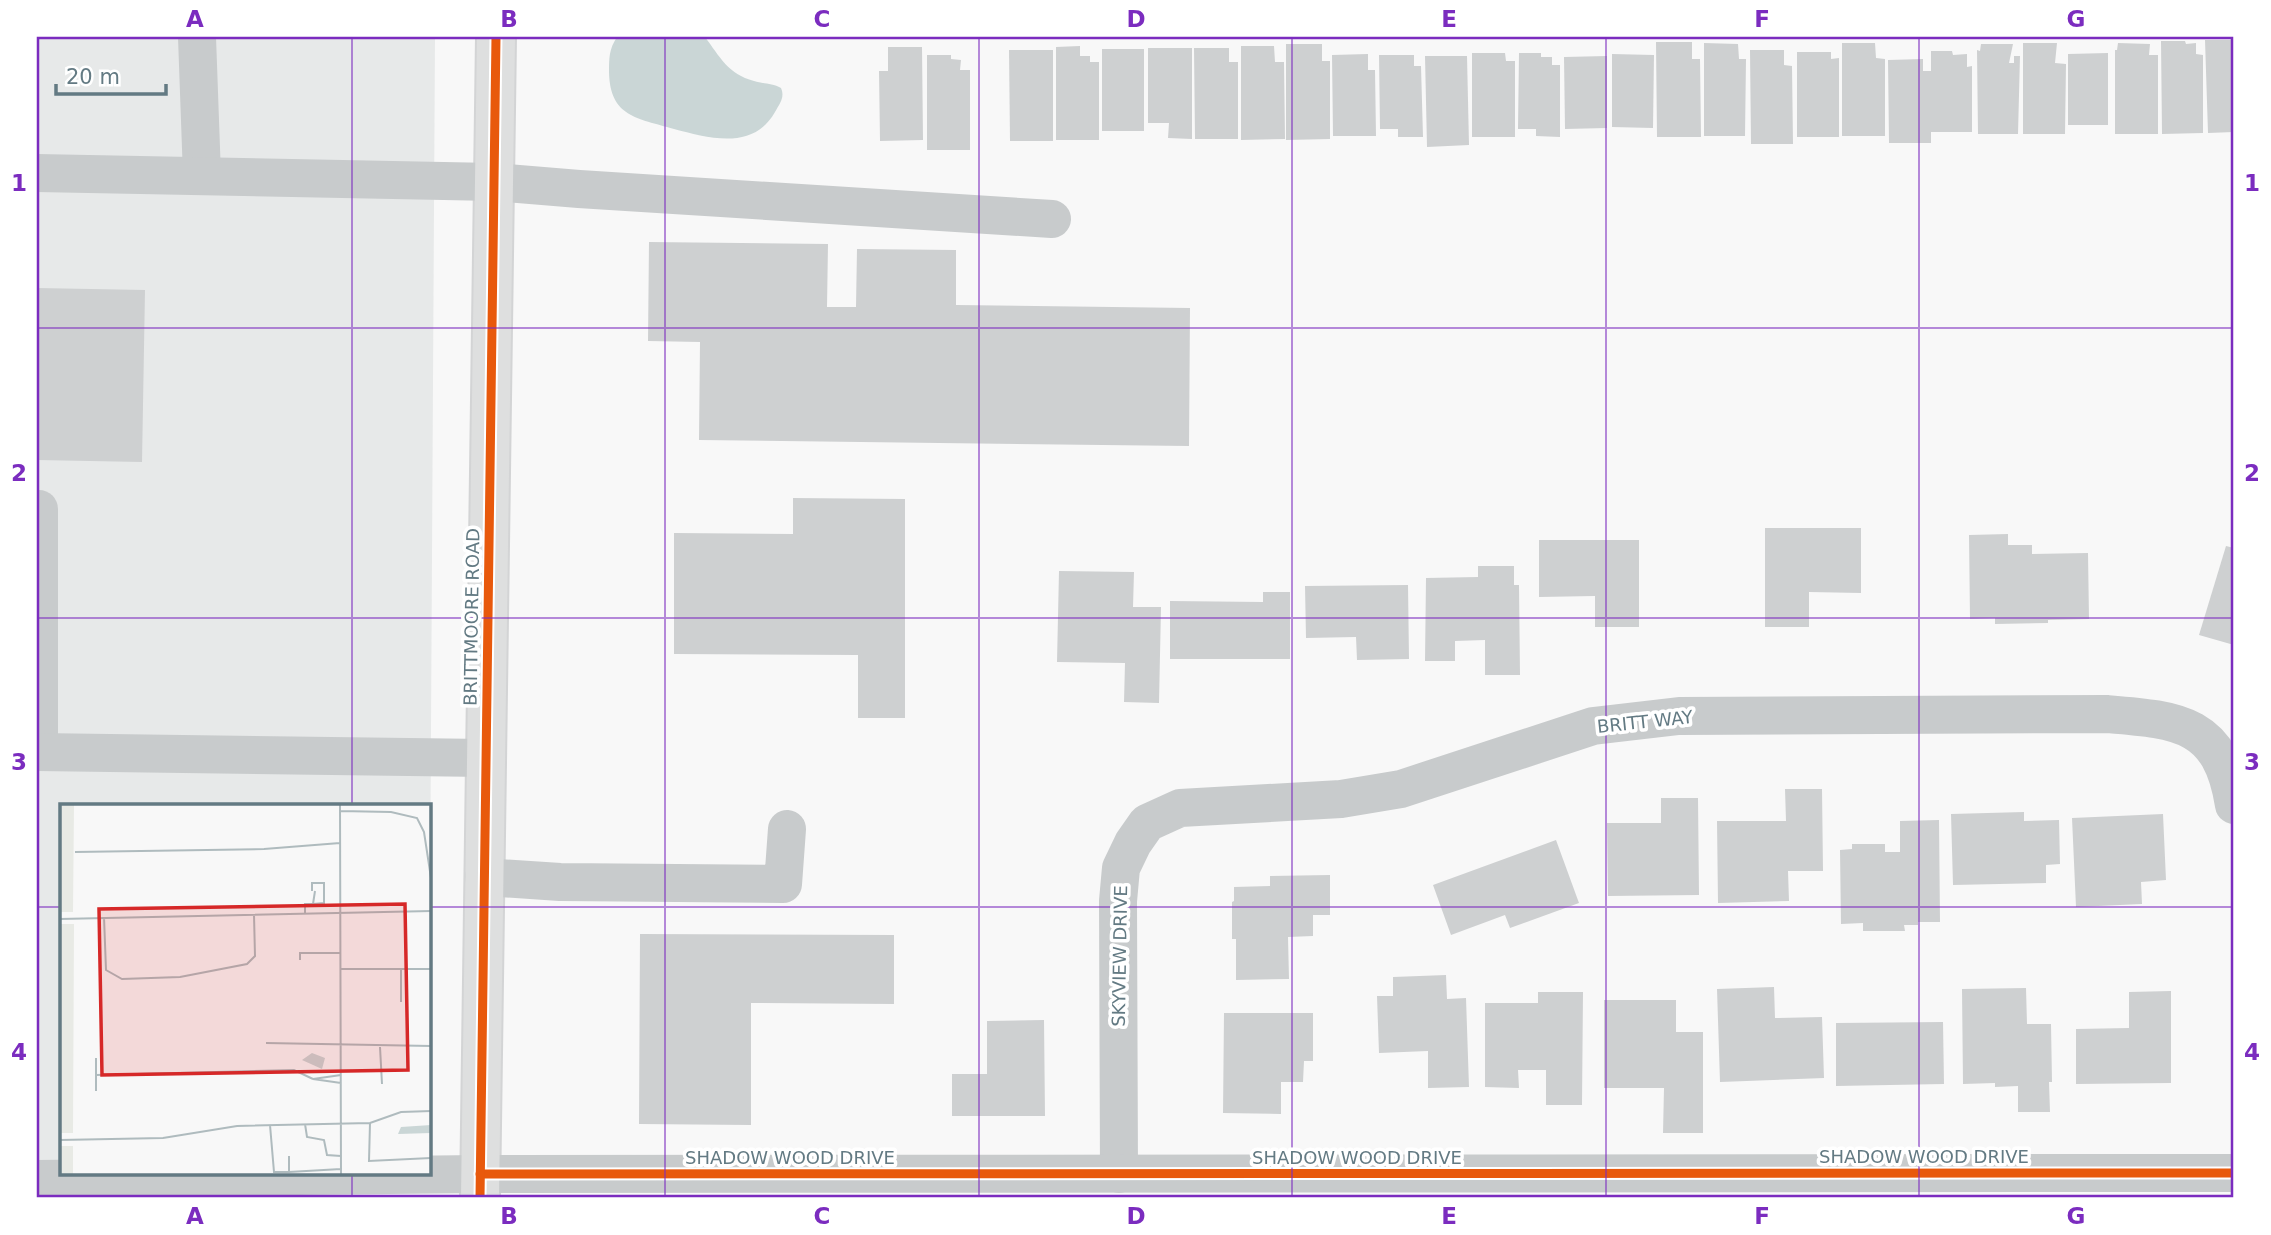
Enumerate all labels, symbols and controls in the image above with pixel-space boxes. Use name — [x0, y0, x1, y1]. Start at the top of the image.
text: A — [186, 6, 204, 32]
text: B — [500, 6, 518, 32]
text: C — [814, 6, 830, 32]
text: D — [1126, 6, 1146, 32]
text: E — [1441, 6, 1457, 32]
text: F — [1754, 6, 1770, 32]
text: G — [2067, 6, 2085, 32]
scale bar — [56, 52, 166, 96]
text: 20 m — [66, 65, 120, 89]
text: 1 — [11, 170, 27, 196]
text: 1 — [2244, 170, 2260, 196]
text: 2 — [11, 460, 27, 486]
text: 2 — [2244, 460, 2260, 486]
street label: BRITTMOORE ROAD — [459, 528, 484, 706]
street label: BRITT WAY — [1596, 706, 1695, 737]
text: 3 — [11, 749, 27, 775]
text: 3 — [2244, 749, 2260, 775]
inset map — [60, 804, 430, 1176]
street label: SKYVIEW DRIVE — [1108, 885, 1131, 1027]
text: 4 — [11, 1039, 27, 1065]
text: 4 — [2244, 1039, 2260, 1065]
street label: SHADOW WOOD DRIVE — [1819, 1146, 2029, 1167]
street label: SHADOW WOOD DRIVE — [685, 1147, 895, 1168]
street label: SHADOW WOOD DRIVE — [1252, 1147, 1462, 1168]
text: A — [186, 1203, 204, 1229]
text: B — [500, 1203, 518, 1229]
text: C — [814, 1203, 830, 1229]
text: D — [1126, 1203, 1146, 1229]
text: E — [1441, 1203, 1457, 1229]
text: F — [1754, 1203, 1770, 1229]
text: G — [2067, 1203, 2085, 1229]

